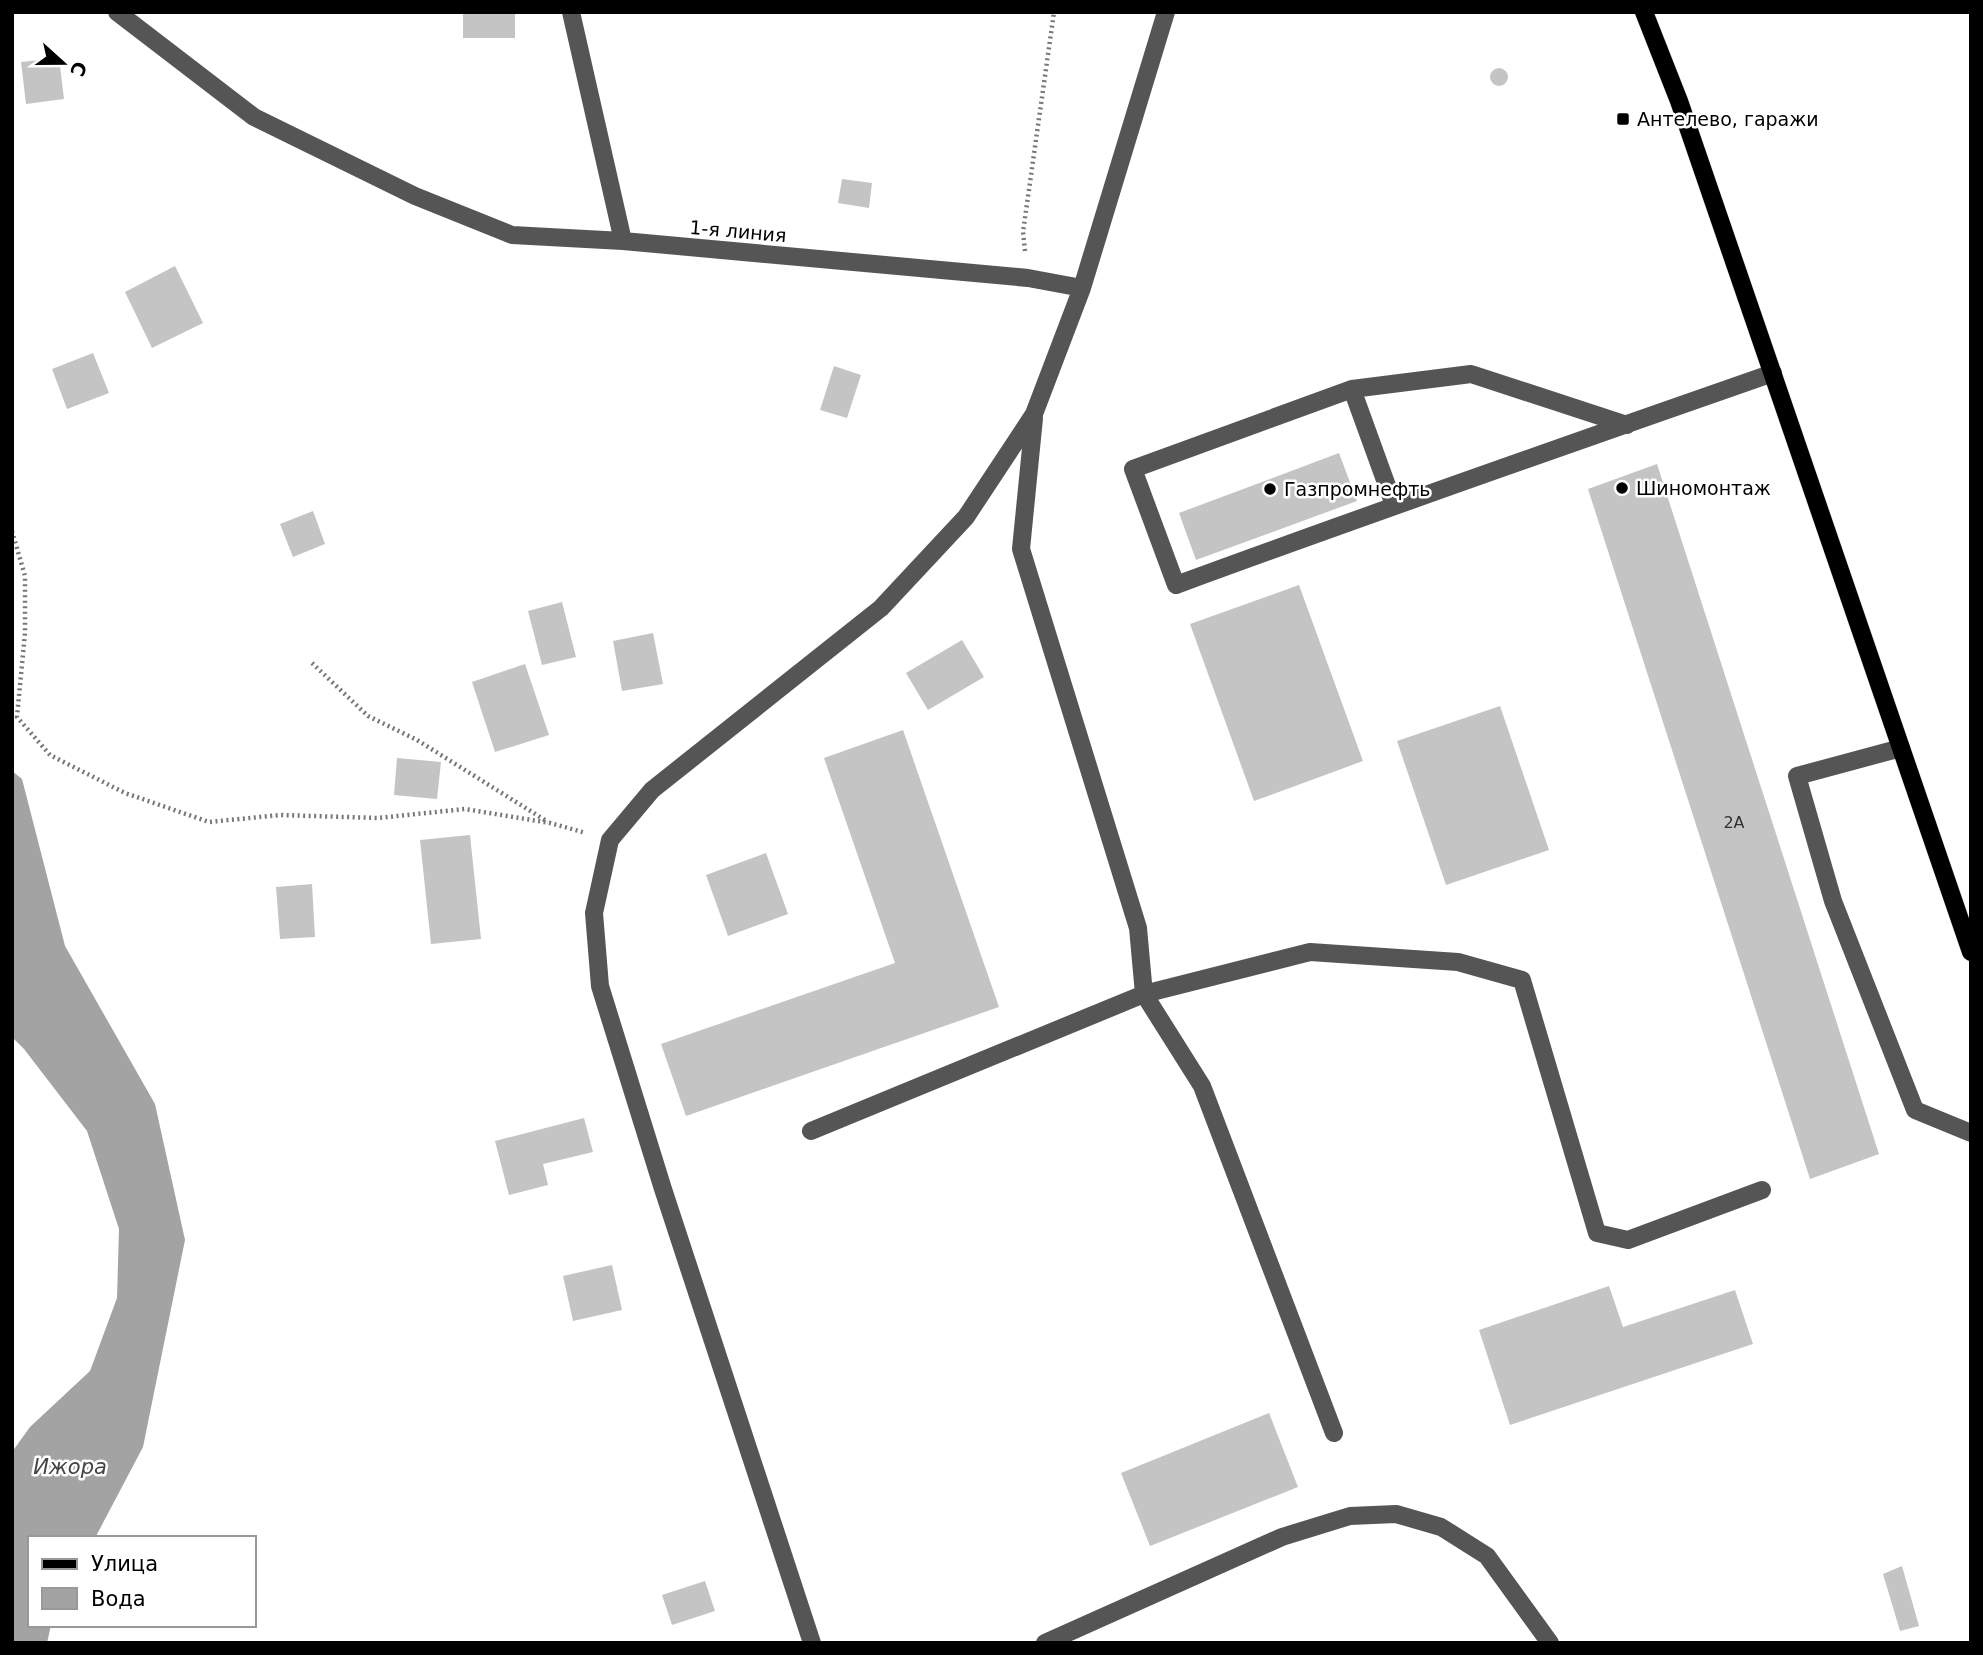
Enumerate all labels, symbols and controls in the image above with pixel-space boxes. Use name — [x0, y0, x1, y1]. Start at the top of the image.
north arrow — [28, 28, 98, 98]
text: С — [66, 59, 92, 80]
place label: Антелево, гаражи — [1637, 108, 1819, 130]
marker: Антелево, гаражи — [1615, 111, 1631, 127]
street label: 1-я линия — [689, 216, 787, 246]
place label: Шиномонтаж — [1636, 477, 1771, 499]
place label: Газпромнефть — [1284, 478, 1430, 500]
marker: Шиномонтаж — [1614, 480, 1630, 496]
marker: Газпромнефть — [1262, 481, 1278, 497]
house number: 2А — [1723, 813, 1745, 832]
water label: Ижора — [33, 1455, 107, 1479]
legend — [28, 1536, 256, 1627]
text: Улица — [91, 1552, 158, 1576]
text: Вода — [91, 1587, 146, 1611]

